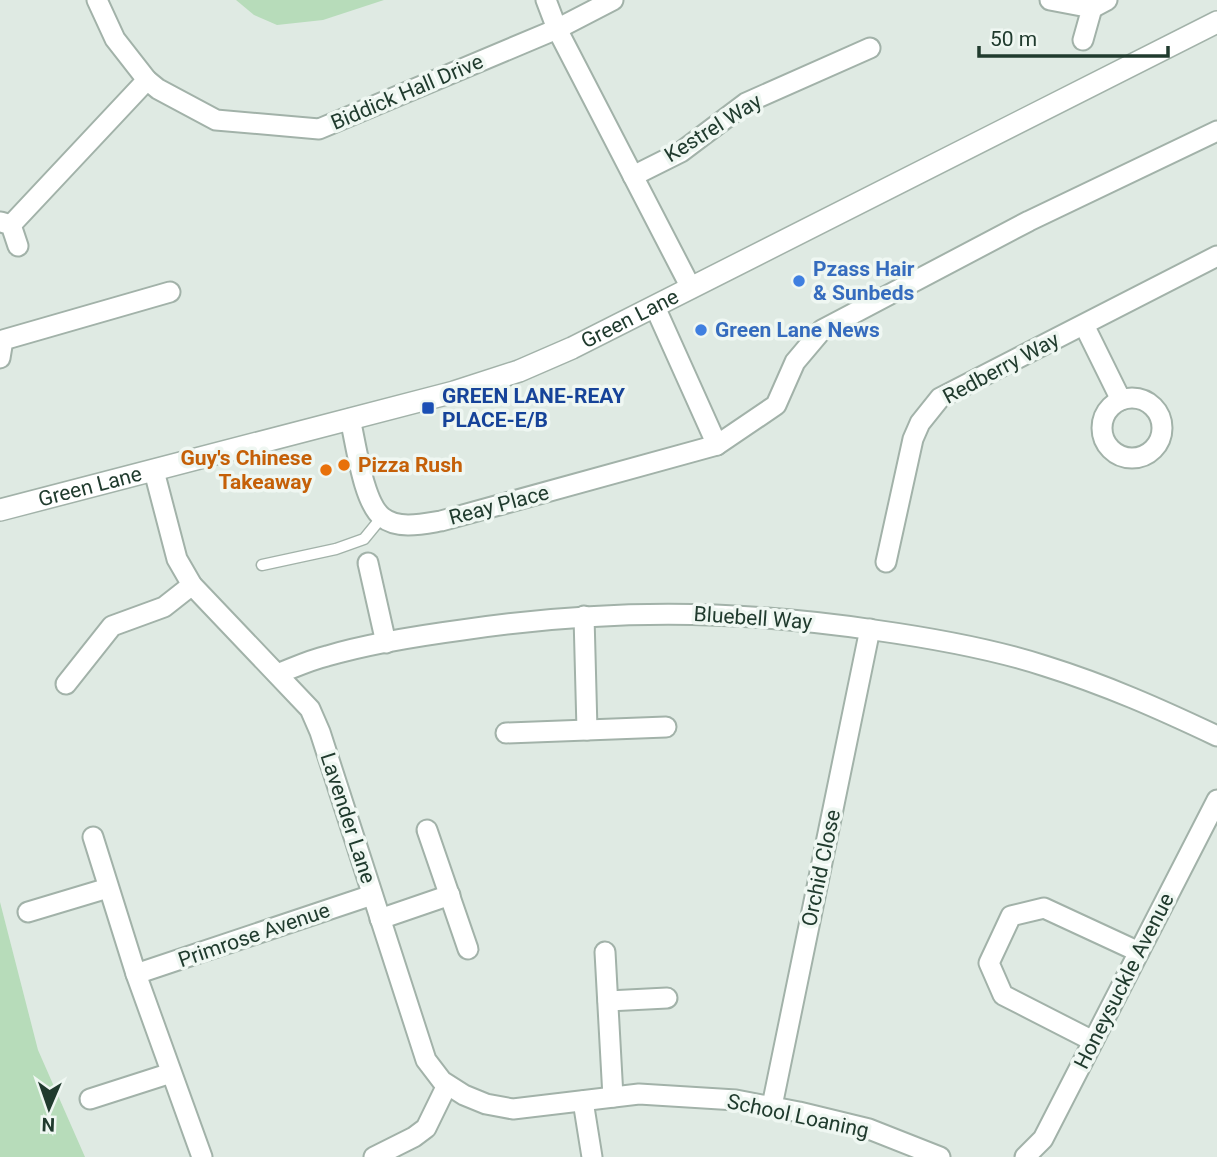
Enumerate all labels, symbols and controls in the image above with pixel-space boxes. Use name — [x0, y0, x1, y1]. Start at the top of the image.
scale bar — [979, 14, 1168, 58]
text: 50 m — [990, 27, 1037, 51]
street label: Biddick Hall Drive — [327, 49, 487, 135]
street label: Kestrel Way — [660, 89, 766, 167]
place label: Pzass Hair & Sunbeds — [813, 257, 915, 305]
marker: Pzass Hair & Sunbeds — [791, 273, 807, 289]
street label: Green Lane — [577, 284, 683, 353]
place label: Green Lane News — [715, 318, 880, 342]
marker: Green Lane News — [693, 322, 709, 338]
street label: Redberry Way — [939, 327, 1063, 409]
place label: GREEN LANE-REAY PLACE-E/B — [442, 384, 625, 432]
marker: GREEN LANE-REAY PLACE-E/B — [420, 400, 436, 416]
place label: Guy's Chinese Takeaway — [180, 446, 312, 494]
place label: Pizza Rush — [358, 453, 463, 477]
marker: Pizza Rush — [336, 457, 352, 473]
street label: Green Lane — [36, 462, 144, 512]
marker: Guy's Chinese Takeaway — [318, 462, 334, 478]
street label: Reay Place — [446, 480, 552, 530]
street label: Bluebell Way — [693, 602, 813, 634]
street label: Lavender Lane — [316, 750, 380, 886]
street label: Orchid Close — [797, 807, 845, 929]
street label: Honeysuckle Avenue — [1069, 889, 1179, 1073]
street label: Primrose Avenue — [175, 898, 333, 972]
north arrow — [14, 1073, 84, 1143]
street label: School Loaning — [725, 1089, 871, 1143]
text: N — [41, 1113, 56, 1136]

